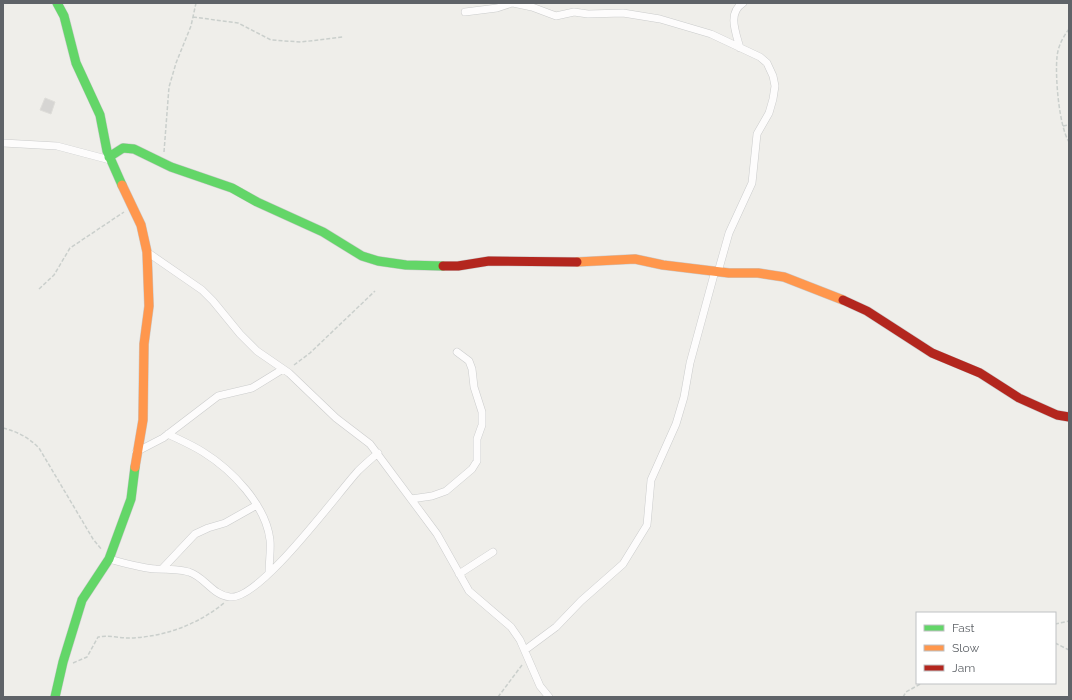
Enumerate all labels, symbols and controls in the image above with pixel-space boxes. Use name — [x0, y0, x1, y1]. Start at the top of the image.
legend — [916, 612, 1056, 684]
text: Fast — [952, 621, 975, 635]
text: Slow — [952, 641, 979, 655]
text: Jam — [952, 661, 975, 675]

